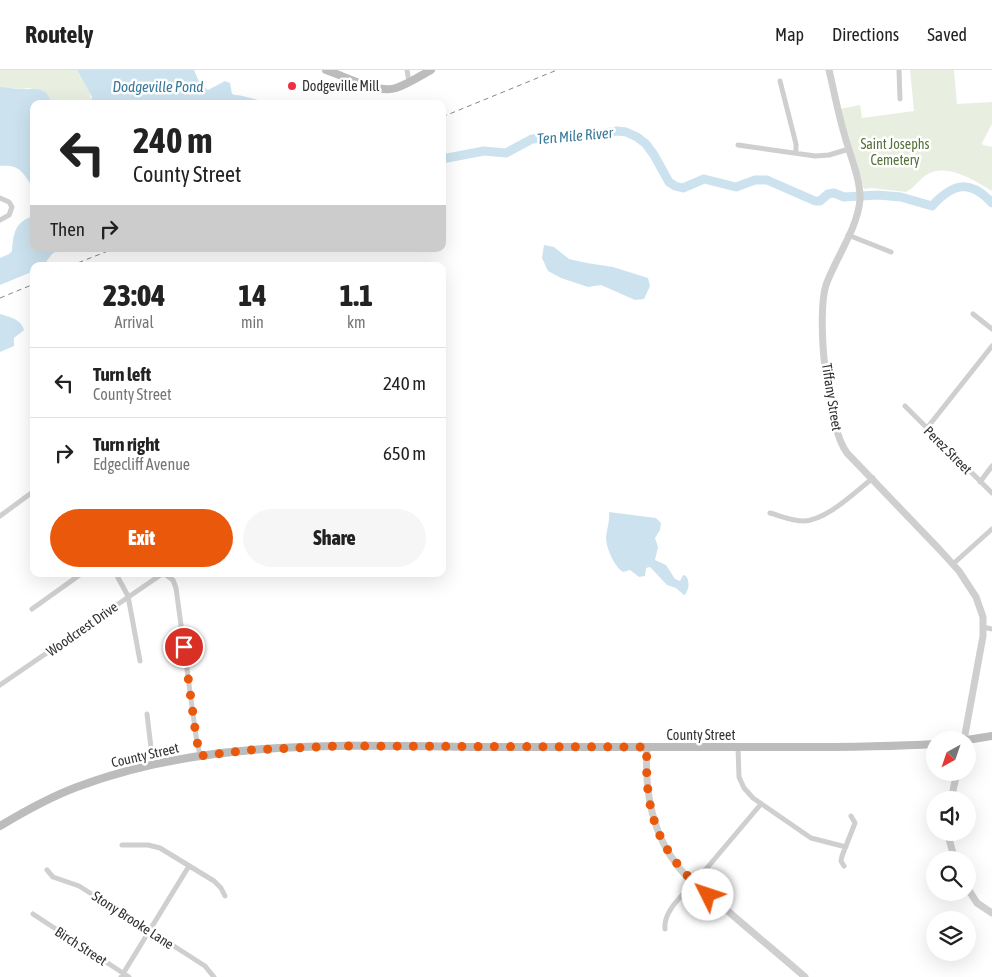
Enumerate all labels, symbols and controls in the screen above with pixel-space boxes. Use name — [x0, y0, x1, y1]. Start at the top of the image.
text: Routely — [25, 21, 93, 48]
text: Map — [775, 24, 804, 45]
text: Directions — [832, 24, 899, 45]
text: Saved — [927, 24, 967, 45]
water label: Dodgeville Pond — [113, 78, 203, 95]
place label: Dodgeville Mill — [302, 78, 380, 94]
marker: Dodgeville Mill — [286, 80, 298, 92]
icon: left — [50, 120, 115, 185]
text: 240 m — [133, 120, 212, 160]
water label: Ten Mile River — [536, 124, 614, 147]
park label: Saint Josephs Cemetery — [860, 136, 930, 168]
text: County Street — [133, 161, 241, 187]
icon: right — [95, 215, 123, 243]
text: Then — [50, 218, 85, 240]
text: 23:04 — [103, 278, 165, 312]
text: 14 — [238, 278, 266, 312]
text: 1.1 — [339, 278, 373, 312]
text: Arrival — [115, 313, 154, 331]
text: min — [241, 313, 264, 331]
text: km — [347, 313, 366, 331]
street label: Tiffany Street — [819, 362, 845, 432]
text: Turn left — [93, 363, 151, 385]
icon: left — [50, 369, 78, 397]
text: 240 m — [383, 372, 426, 394]
text: County Street — [93, 385, 172, 403]
street label: Perez Street — [921, 423, 975, 477]
text: Turn right — [93, 433, 160, 455]
icon: right — [50, 439, 78, 467]
text: 650 m — [383, 442, 426, 464]
text: Edgecliff Avenue — [93, 455, 190, 473]
button: Exit — [50, 509, 233, 567]
button: Share — [243, 509, 426, 567]
street label: Woodcrest Drive — [43, 599, 121, 659]
pin — [163, 626, 205, 668]
icon: arrive — [170, 633, 198, 661]
street label: County Street — [667, 727, 735, 743]
north arrow — [926, 731, 976, 781]
map controls — [926, 731, 976, 961]
street label: County Street — [110, 739, 180, 771]
button: sound — [926, 791, 976, 841]
button: search — [926, 851, 976, 901]
position arrow — [681, 868, 733, 920]
street label: Stony Brooke Lane — [89, 888, 177, 952]
button: layers — [926, 911, 976, 961]
street label: Birch Street — [52, 923, 110, 969]

